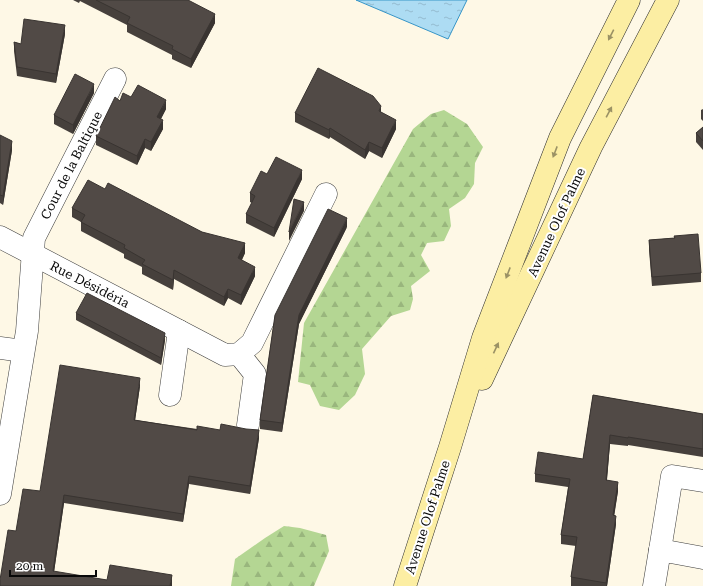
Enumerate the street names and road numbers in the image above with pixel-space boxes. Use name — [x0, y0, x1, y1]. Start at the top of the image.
street label: Cour de la Baltique — [38, 109, 105, 222]
street label: Avenue Olof Palme — [525, 165, 588, 279]
street label: Rue Désidéria — [48, 258, 132, 311]
street label: Avenue Olof Palme — [402, 459, 453, 576]

